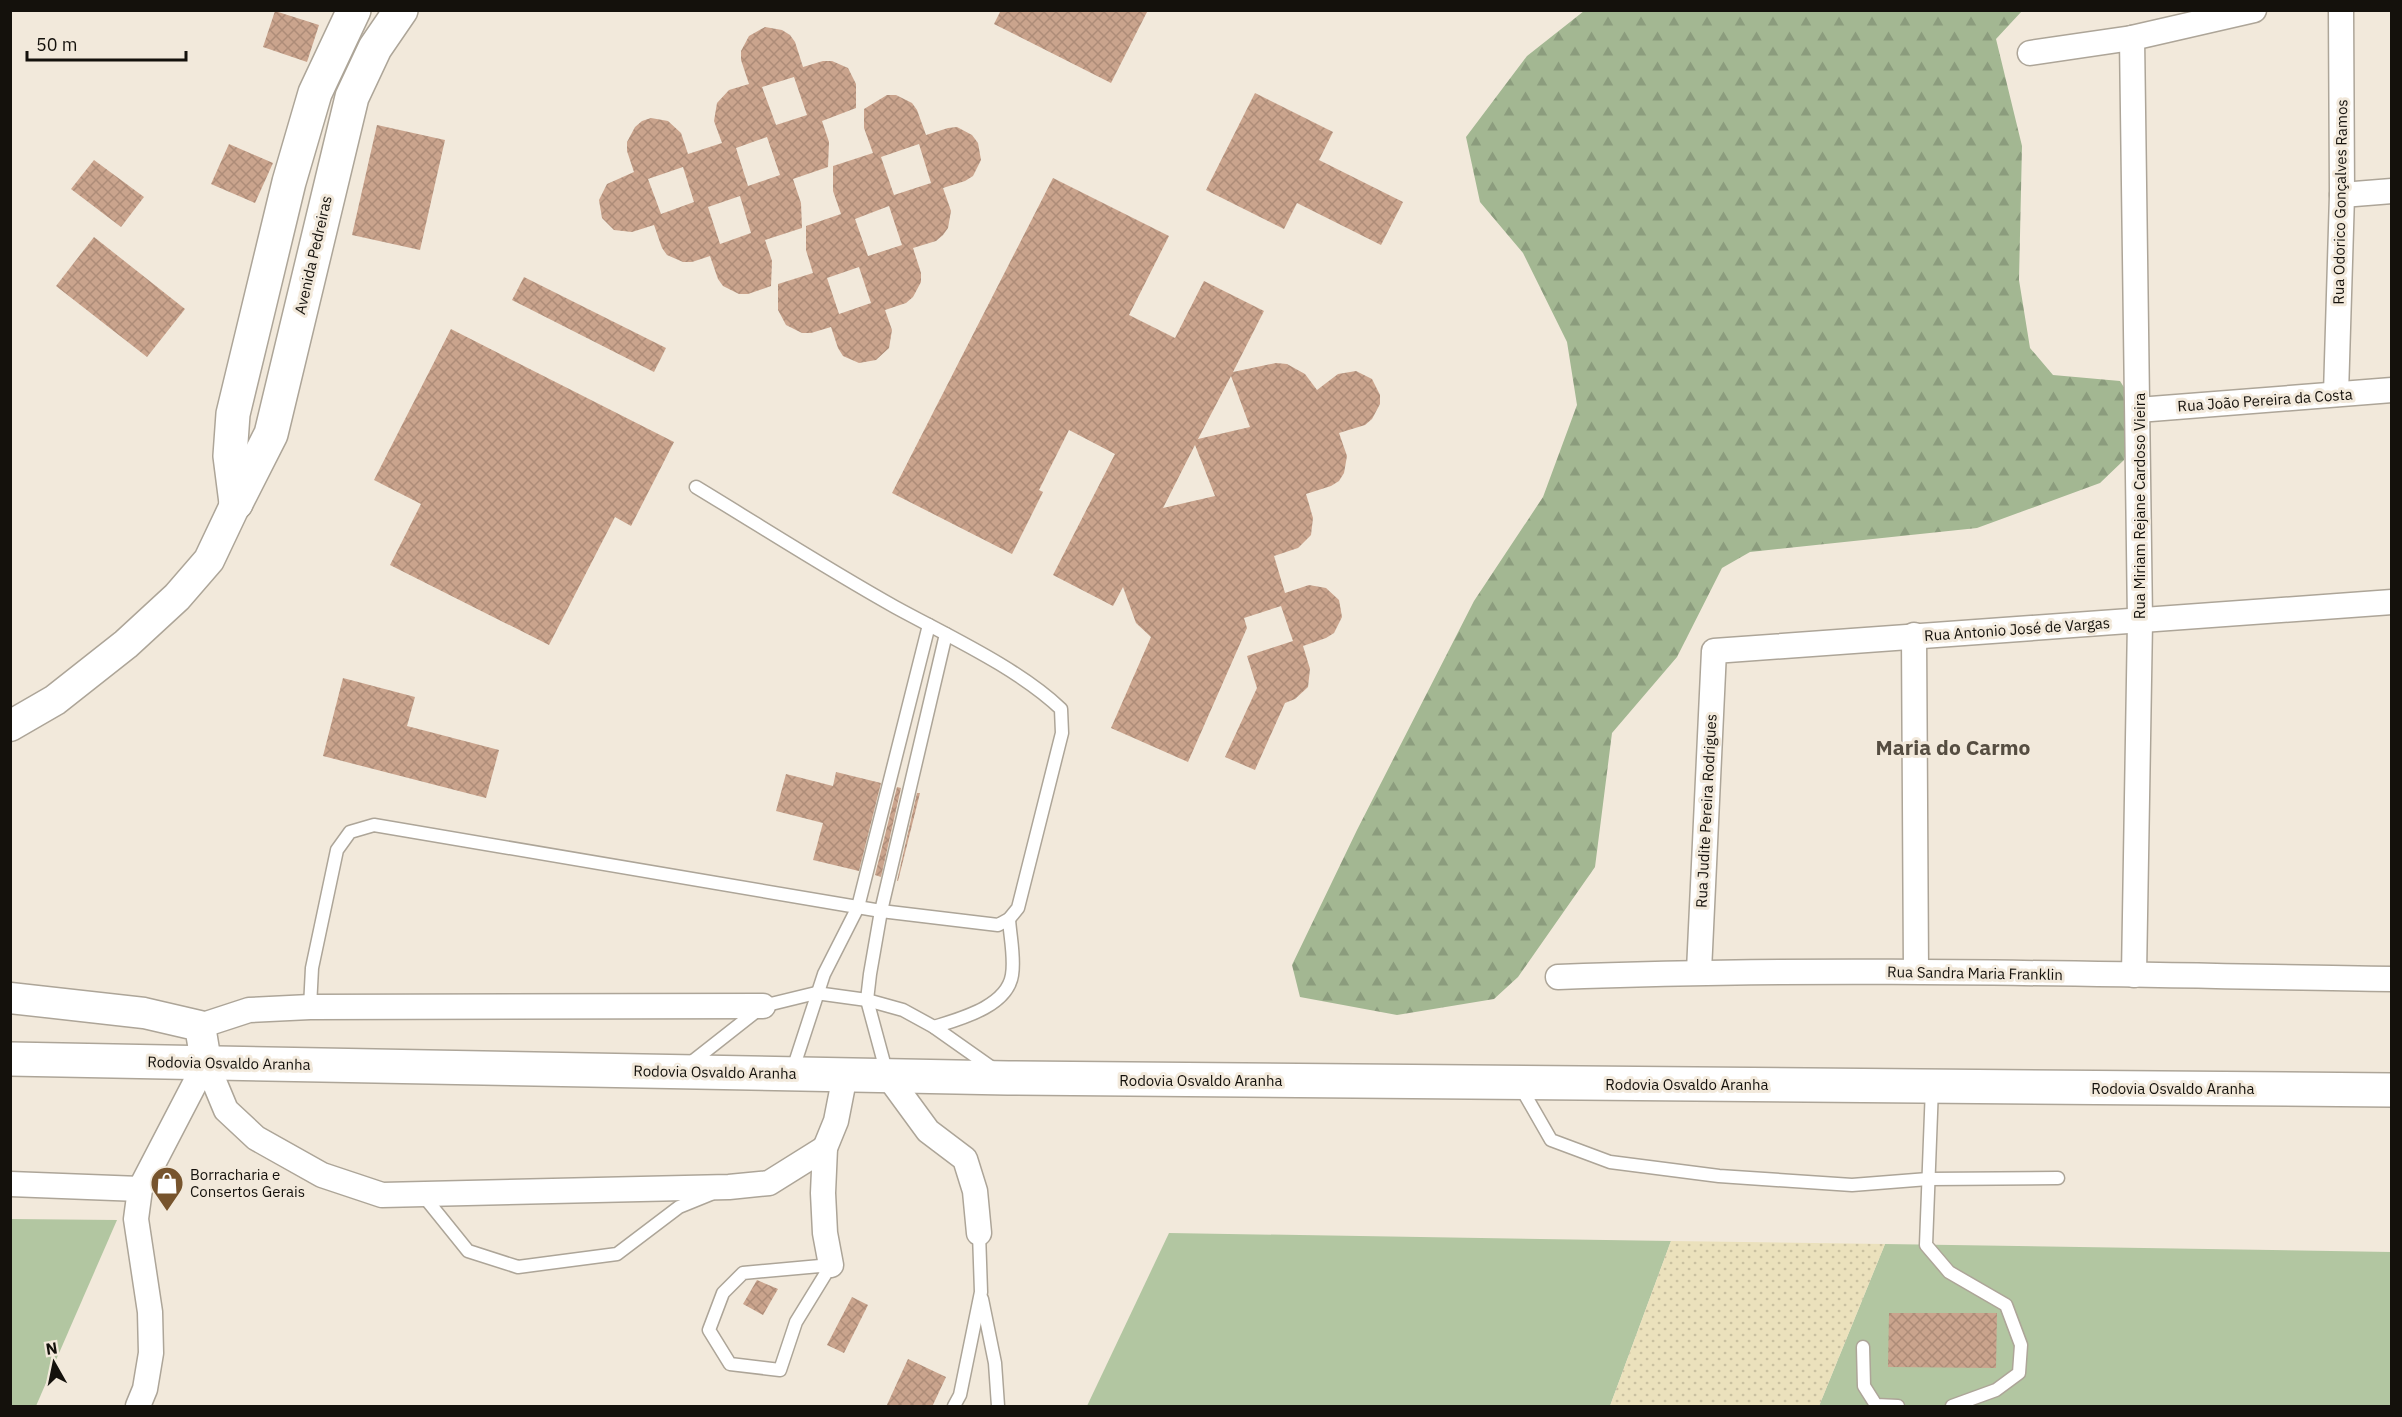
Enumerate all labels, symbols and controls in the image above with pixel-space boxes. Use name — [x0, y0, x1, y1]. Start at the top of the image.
scale bar — [27, 24, 186, 62]
text: 50 m — [36, 33, 78, 56]
street label: Rua Odorico Gonçalves Ramos — [2329, 99, 2351, 305]
street label: Avenida Pedreiras — [290, 194, 336, 316]
street label: Rua João Pereira da Costa — [2177, 384, 2353, 416]
street label: Rua Miriam Rejane Cardoso Vieira — [2130, 393, 2149, 619]
street label: Rua Antonio José de Vargas — [1923, 613, 2111, 645]
street label: Rua Judite Pereira Rodrigues — [1691, 713, 1721, 909]
district label: Maria do Carmo — [1876, 733, 2031, 761]
street label: Rua Sandra Maria Franklin — [1887, 962, 2063, 984]
street label: Rodovia Osvaldo Aranha — [147, 1052, 311, 1074]
street label: Rodovia Osvaldo Aranha — [633, 1061, 797, 1083]
street label: Rodovia Osvaldo Aranha — [1119, 1071, 1283, 1090]
street label: Rodovia Osvaldo Aranha — [1605, 1075, 1769, 1094]
street label: Rodovia Osvaldo Aranha — [2091, 1079, 2255, 1098]
shop icon: Borracharia e Consertos Gerais — [149, 1165, 185, 1212]
place label: Borracharia e Consertos Gerais — [190, 1165, 305, 1201]
north arrow — [24, 1333, 84, 1393]
text: N — [44, 1337, 59, 1359]

